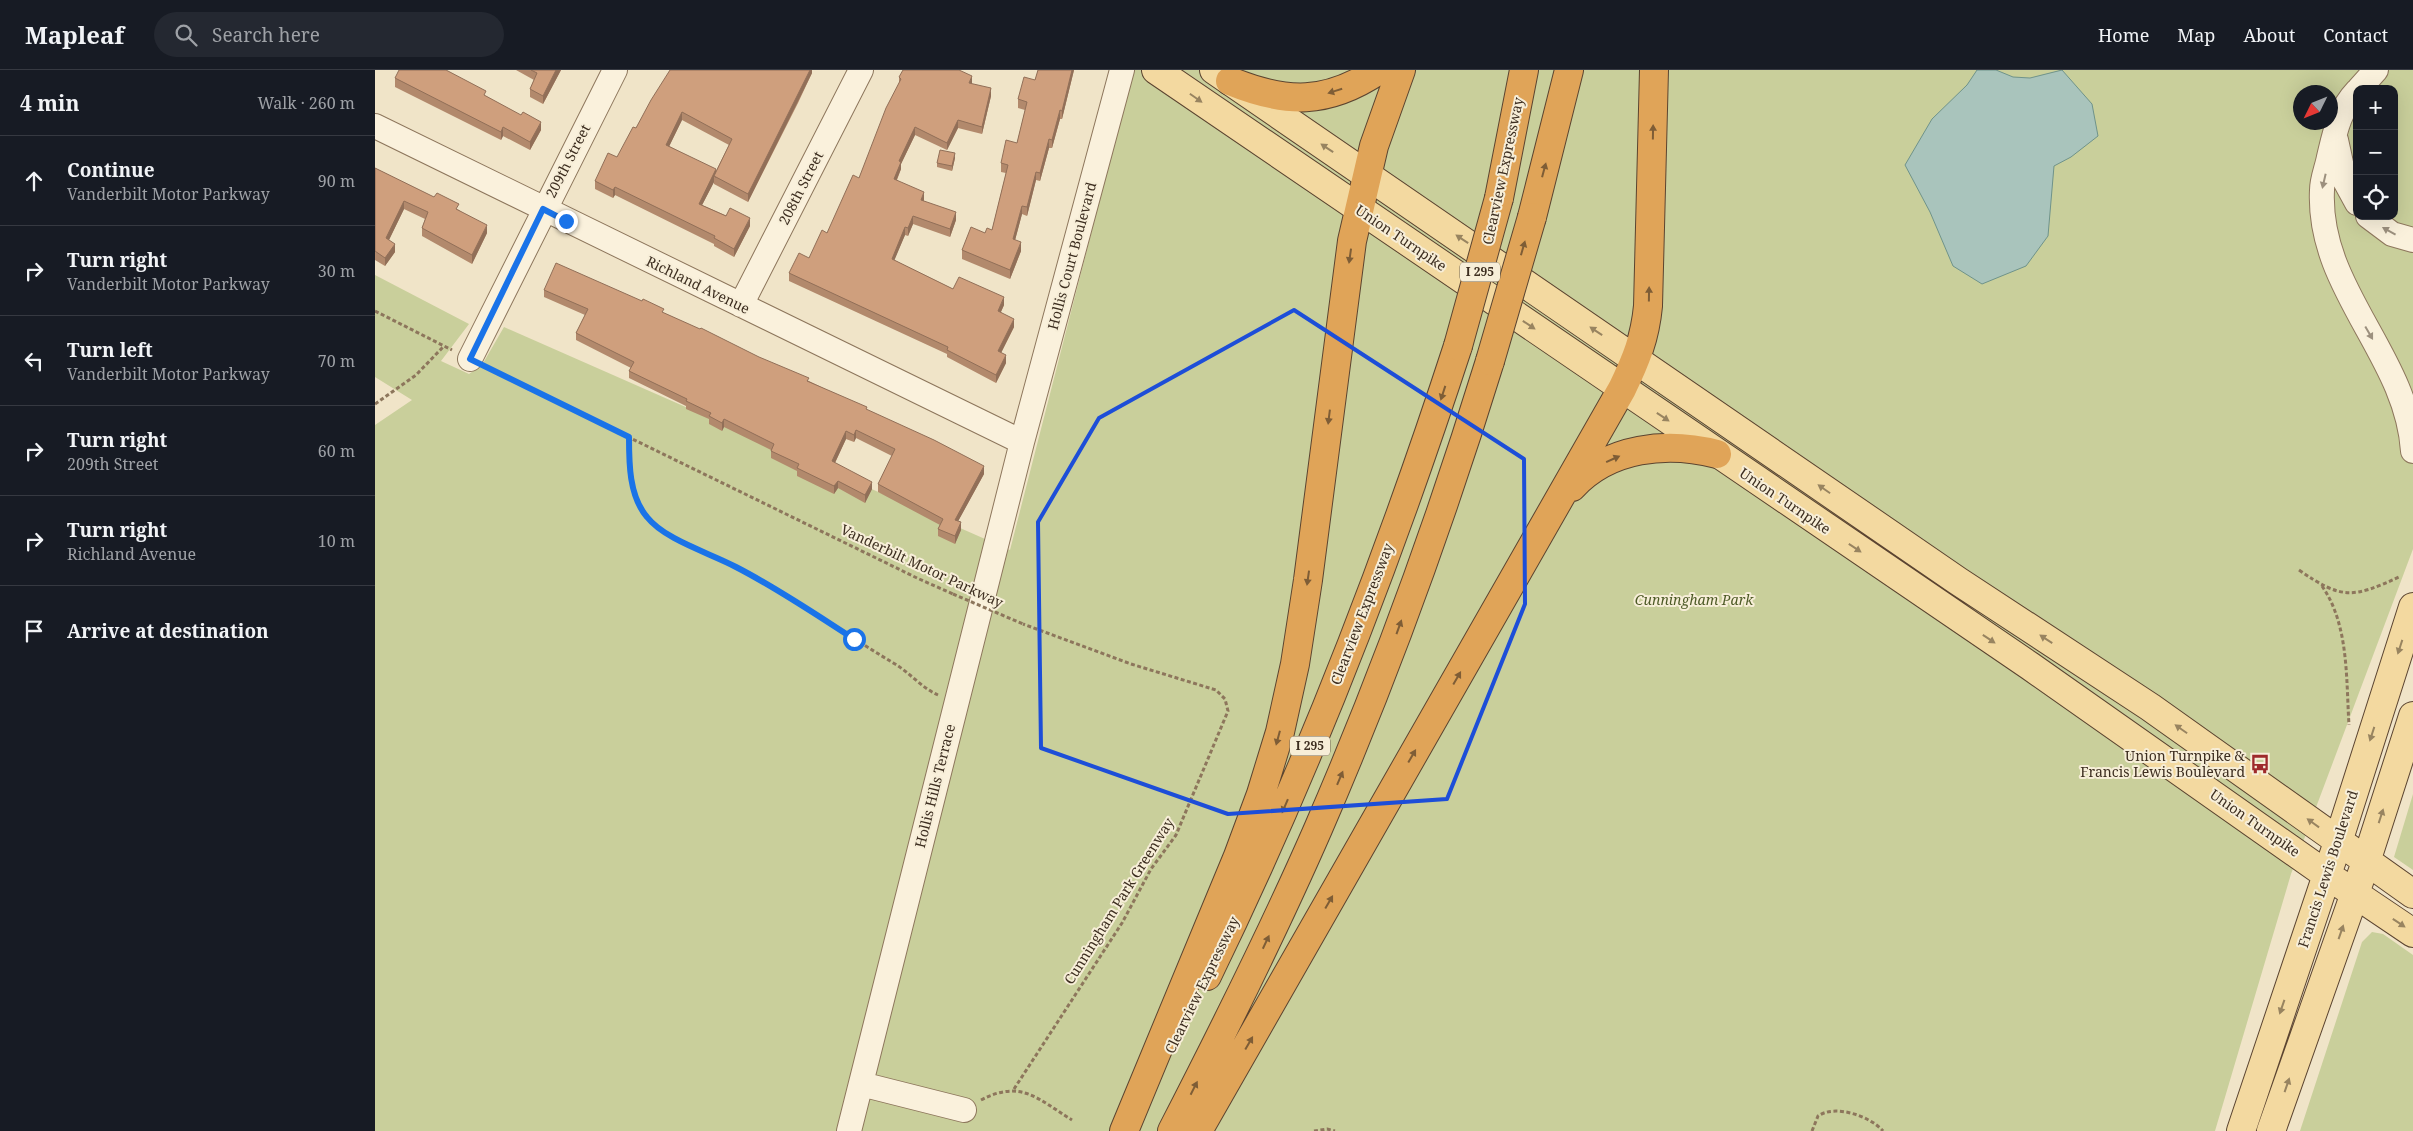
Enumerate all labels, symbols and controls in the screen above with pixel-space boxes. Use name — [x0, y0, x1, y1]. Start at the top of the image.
search box — [154, 12, 504, 57]
text: Mapleaf — [25, 18, 124, 51]
icon: search — [172, 21, 200, 49]
text: Search here — [212, 22, 320, 48]
text: Home — [2098, 23, 2149, 47]
text: Map — [2177, 23, 2215, 47]
text: About — [2243, 23, 2295, 47]
text: Contact — [2323, 23, 2388, 47]
north arrow — [2293, 85, 2338, 130]
map controls — [2353, 85, 2398, 220]
button: + — [2353, 85, 2398, 130]
one-way arrow — [1328, 88, 1343, 95]
text: 4 min — [20, 89, 79, 117]
text: Walk · 260 m — [258, 92, 355, 114]
one-way arrow — [1189, 93, 1203, 103]
street label: Clearview Expressway — [1478, 95, 1527, 246]
street label: 209th Street — [541, 121, 594, 201]
one-way arrow — [1649, 124, 1657, 140]
button: − — [2353, 130, 2398, 175]
one-way arrow — [1321, 143, 1334, 153]
street label: 208th Street — [774, 148, 827, 228]
text: Continue — [67, 157, 155, 183]
one-way arrow — [1541, 162, 1549, 177]
icon: ahead — [20, 167, 48, 195]
text: 90 m — [318, 170, 355, 192]
one-way arrow — [2320, 173, 2328, 188]
button: locate — [2353, 175, 2398, 220]
street label: Hollis Court Boulevard — [1043, 180, 1100, 332]
text: Vanderbilt Motor Parkway — [67, 183, 270, 205]
street label: Union Turnpike — [1352, 200, 1450, 275]
route end — [555, 210, 578, 233]
one-way arrow — [2381, 227, 2396, 235]
one-way arrow — [1455, 234, 1468, 244]
one-way arrow — [1520, 240, 1528, 255]
text: Turn right — [67, 247, 167, 273]
one-way arrow — [1346, 248, 1354, 264]
street label: Richland Avenue — [643, 251, 753, 318]
icon: right — [20, 257, 48, 285]
text: 30 m — [318, 260, 355, 282]
road number: I 295 — [1460, 262, 1500, 282]
text: Vanderbilt Motor Parkway — [67, 273, 270, 295]
one-way arrow — [1645, 286, 1653, 302]
one-way arrow — [1522, 320, 1536, 330]
one-way arrow — [1589, 326, 1602, 336]
one-way arrow — [2365, 327, 2374, 340]
text: Turn left — [67, 337, 153, 363]
icon: left — [20, 347, 48, 375]
text: 70 m — [318, 350, 355, 372]
text: Vanderbilt Motor Parkway — [67, 363, 270, 385]
one-way arrow — [1439, 385, 1447, 400]
one-way arrow — [1325, 410, 1333, 426]
one-way arrow — [1656, 412, 1669, 422]
text: Turn right — [67, 427, 167, 453]
icon: right — [20, 437, 48, 465]
text: 60 m — [318, 440, 355, 462]
text: 209th Street — [67, 453, 158, 475]
one-way arrow — [1606, 455, 1620, 463]
street label: Union Turnpike — [1736, 463, 1834, 538]
one-way arrow — [1817, 484, 1831, 494]
text: Turn right — [67, 517, 167, 543]
street label: Vanderbilt Motor Parkway — [838, 519, 1007, 612]
icon: right — [20, 527, 48, 555]
text: 10 m — [318, 530, 355, 552]
street label: Clearview Expressway — [1326, 540, 1397, 687]
text: Richland Avenue — [67, 543, 196, 565]
one-way arrow — [1848, 543, 1861, 553]
one-way arrow — [1304, 571, 1312, 587]
park label: Cunningham Park — [1635, 590, 1754, 609]
icon: arrive — [20, 617, 48, 645]
text: Arrive at destination — [67, 618, 269, 644]
one-way arrow — [1396, 619, 1403, 634]
route start — [843, 628, 866, 651]
one-way arrow — [1983, 634, 1996, 644]
one-way arrow — [2039, 634, 2052, 644]
one-way arrow — [2396, 640, 2403, 655]
one-way arrow — [1453, 671, 1462, 684]
street label: Hollis Hills Terrace — [910, 722, 959, 850]
one-way arrow — [2174, 724, 2187, 734]
one-way arrow — [2368, 727, 2376, 742]
one-way arrow — [1274, 730, 1282, 746]
road number: I 295 — [1290, 736, 1330, 756]
place label: Union Turnpike & Francis Lewis Boulevard — [2080, 746, 2246, 781]
one-way arrow — [1408, 750, 1417, 763]
bus stop icon: Union Turnpike & Francis Lewis Boulevard — [2249, 753, 2271, 775]
one-way arrow — [1336, 771, 1344, 785]
street label: Union Turnpike — [2206, 784, 2304, 861]
street label: Francis Lewis Boulevard — [2293, 787, 2362, 950]
one-way arrow — [1281, 799, 1289, 813]
one-way arrow — [2377, 808, 2385, 823]
street label: Cunningham Park Greenway — [1059, 814, 1178, 988]
one-way arrow — [2306, 818, 2320, 828]
one-way arrow — [1325, 895, 1334, 909]
street label: Clearview Expressway — [1160, 913, 1243, 1057]
one-way arrow — [2392, 918, 2406, 928]
one-way arrow — [2338, 924, 2345, 939]
one-way arrow — [1263, 935, 1271, 949]
one-way arrow — [2278, 1000, 2286, 1015]
one-way arrow — [1245, 1036, 1253, 1051]
one-way arrow — [2283, 1077, 2291, 1092]
one-way arrow — [1190, 1080, 1198, 1095]

